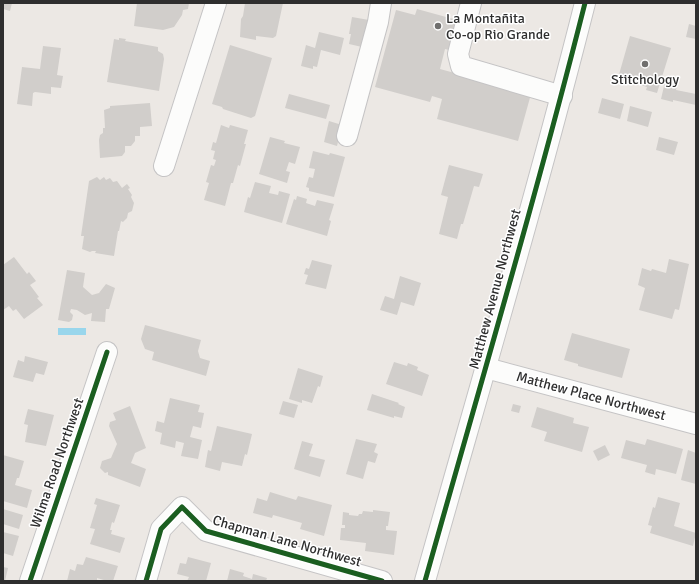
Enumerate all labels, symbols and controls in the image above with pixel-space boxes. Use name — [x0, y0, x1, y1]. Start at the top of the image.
place label: La Montañita Co-op Rio Grande — [446, 10, 550, 43]
marker: La Montañita Co-op Rio Grande — [433, 21, 443, 31]
marker: Stitchology — [640, 59, 650, 69]
place label: Stitchology — [611, 71, 679, 88]
street label: Matthew Avenue Northwest — [465, 207, 525, 371]
street label: Matthew Place Northwest — [514, 368, 668, 424]
street label: Wilma Road Northwest — [27, 396, 87, 530]
street label: Chapman Lane Northwest — [211, 512, 363, 570]

